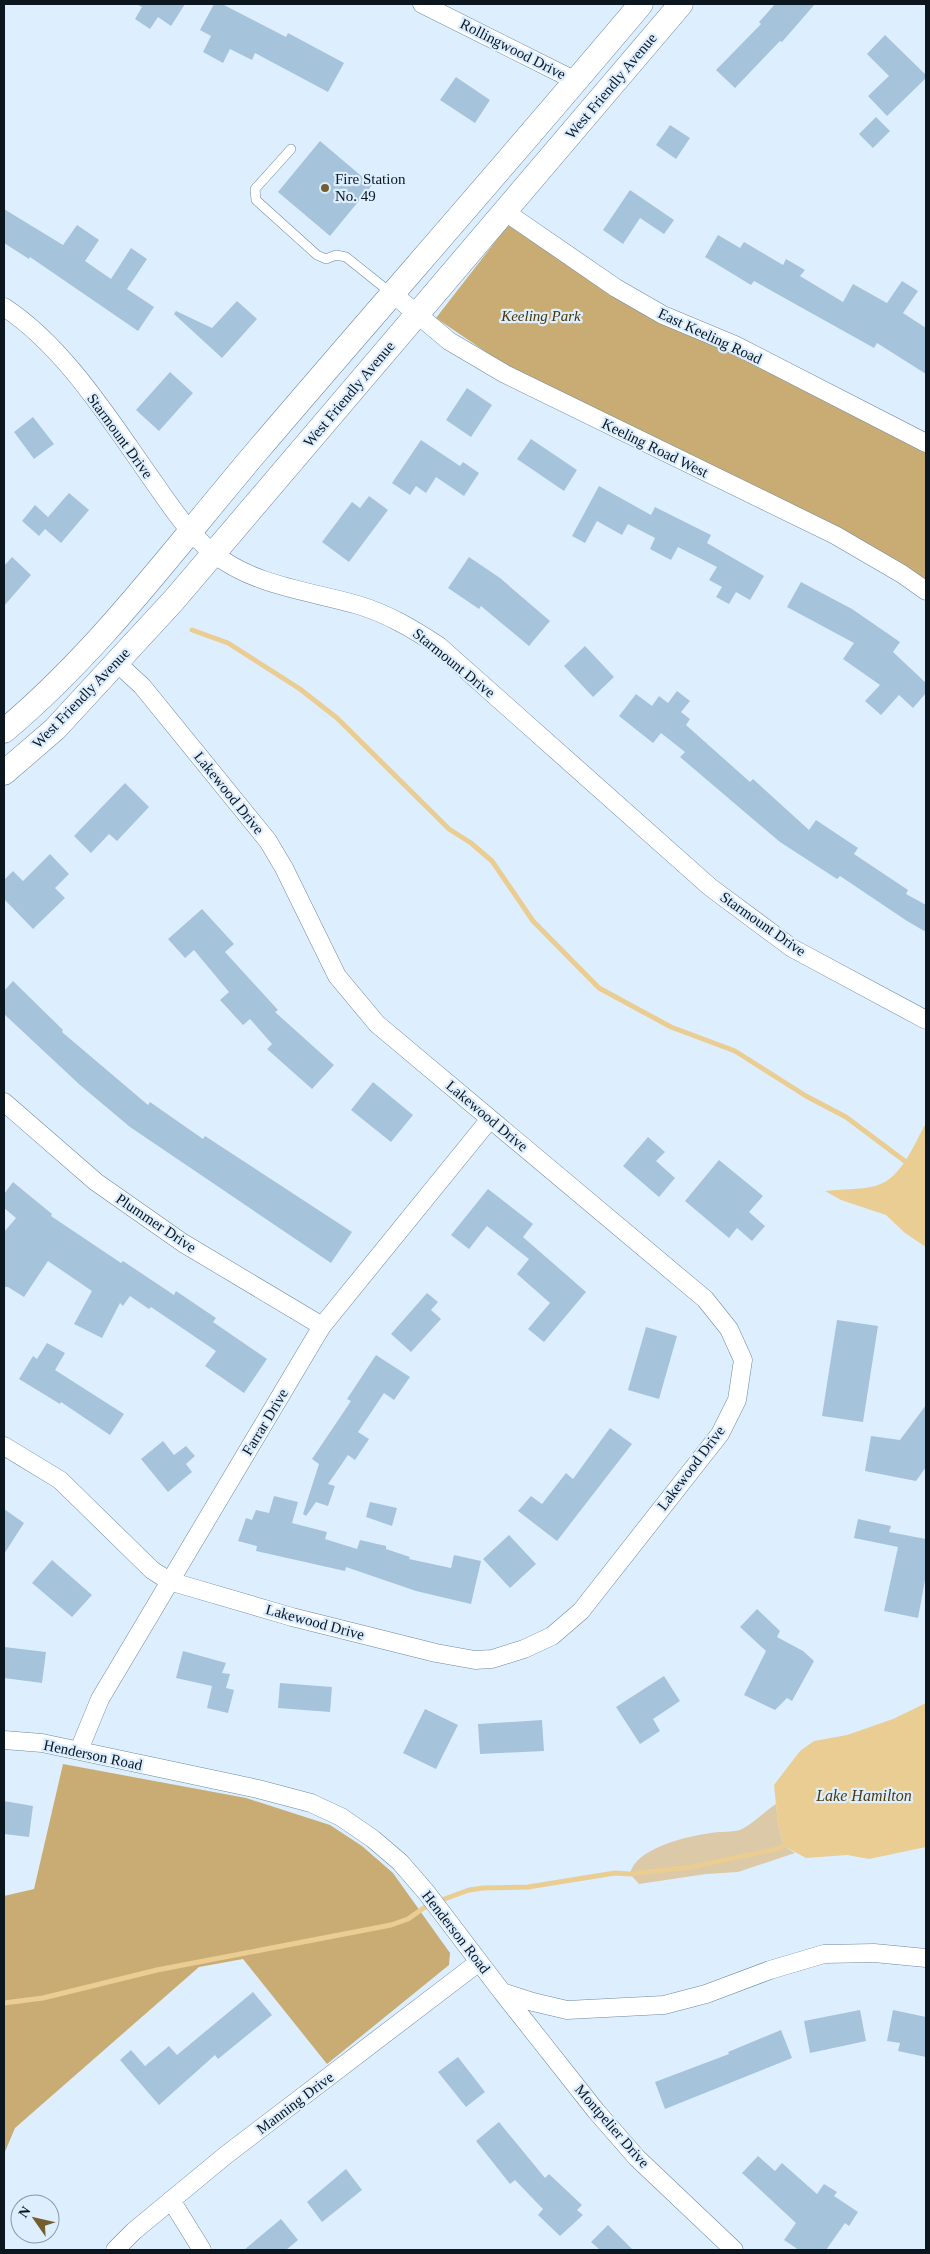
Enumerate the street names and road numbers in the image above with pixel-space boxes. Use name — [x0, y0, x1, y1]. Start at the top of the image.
street label: Rollingwood Drive — [458, 15, 569, 83]
street label: West Friendly Avenue — [562, 30, 660, 142]
street label: East Keeling Road — [656, 305, 765, 367]
street label: West Friendly Avenue — [300, 338, 398, 450]
street label: Starmount Drive — [84, 391, 156, 482]
street label: Keeling Road West — [599, 415, 711, 481]
street label: Starmount Drive — [410, 625, 498, 701]
street label: West Friendly Avenue — [29, 644, 133, 751]
street label: Lakewood Drive — [191, 749, 267, 838]
street label: Starmount Drive — [717, 889, 809, 960]
street label: Lakewood Drive — [443, 1077, 531, 1155]
street label: Plummer Drive — [113, 1190, 199, 1256]
street label: Farrar Drive — [239, 1386, 291, 1458]
street label: Lakewood Drive — [654, 1422, 728, 1513]
street label: Lakewood Drive — [264, 1601, 366, 1643]
street label: Henderson Road — [42, 1737, 144, 1773]
street label: Henderson Road — [419, 1888, 494, 1977]
street label: Manning Drive — [253, 2069, 337, 2137]
street label: Montpelier Drive — [572, 2081, 653, 2171]

